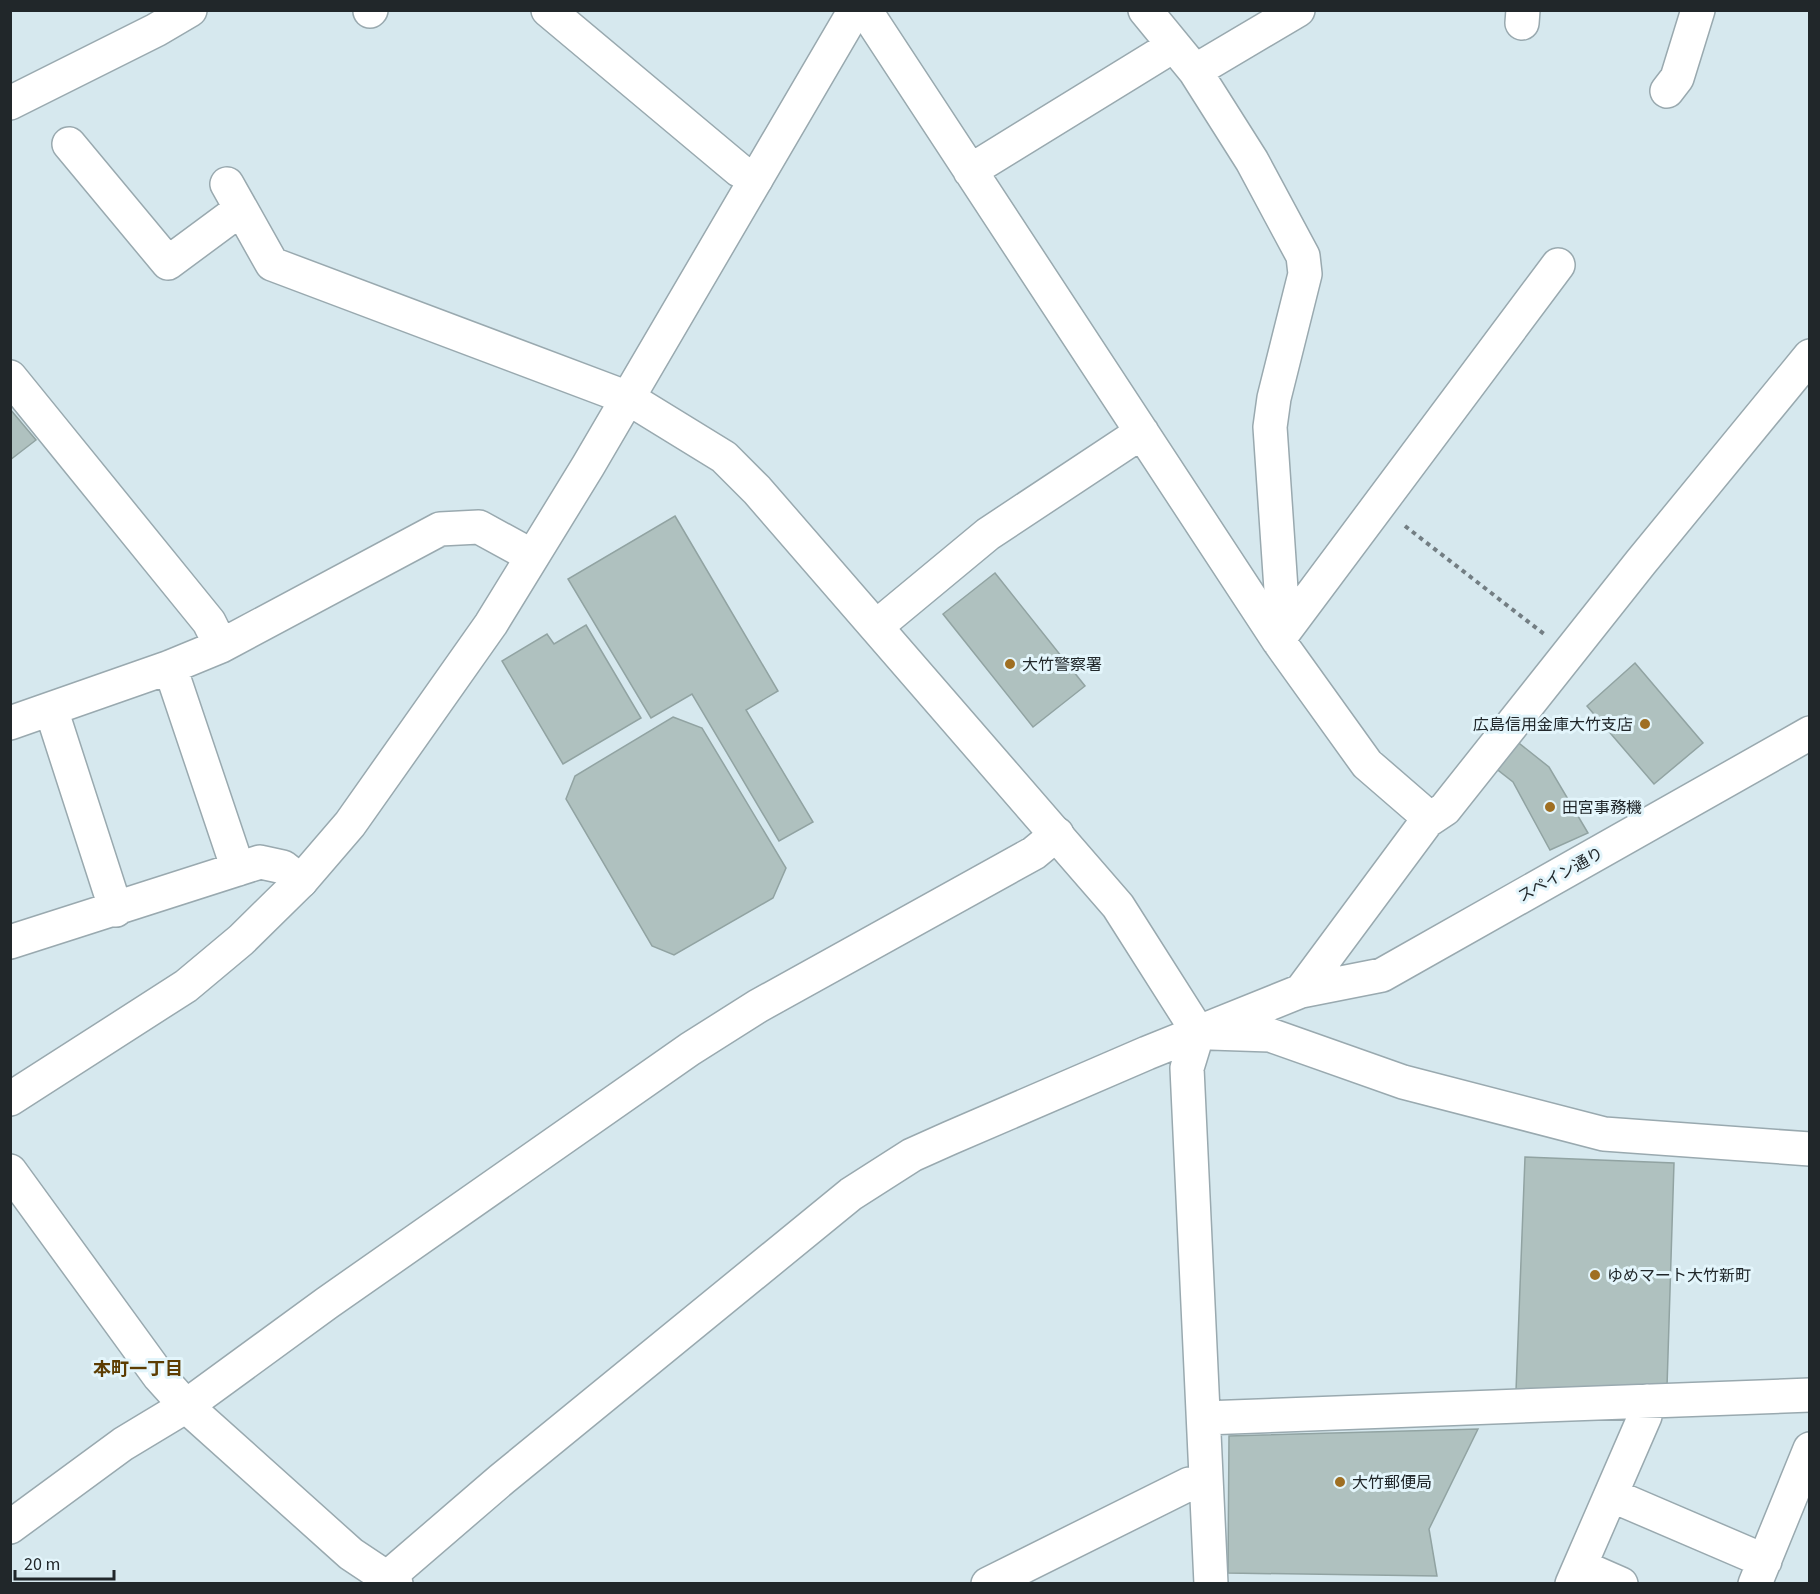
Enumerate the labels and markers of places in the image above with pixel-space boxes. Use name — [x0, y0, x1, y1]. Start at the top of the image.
place label: 大竹警察署 — [1022, 654, 1102, 676]
marker: 大竹警察署 — [1003, 657, 1017, 671]
place label: 広島信用金庫大竹支店 — [1473, 714, 1633, 736]
marker: 広島信用金庫大竹支店 — [1638, 717, 1652, 731]
place label: 田宮事務機 — [1562, 797, 1642, 819]
marker: 田宮事務機 — [1543, 800, 1557, 814]
place label: ゆめマート大竹新町 — [1607, 1265, 1751, 1287]
marker: ゆめマート大竹新町 — [1588, 1268, 1602, 1282]
place label: 大竹郵便局 — [1352, 1472, 1432, 1494]
marker: 大竹郵便局 — [1333, 1475, 1347, 1489]

